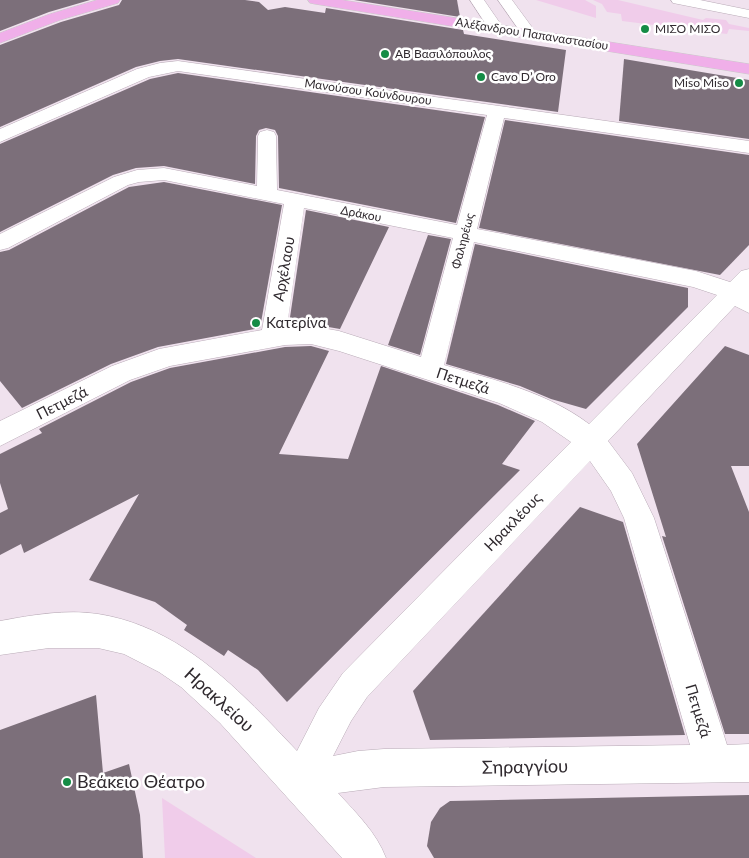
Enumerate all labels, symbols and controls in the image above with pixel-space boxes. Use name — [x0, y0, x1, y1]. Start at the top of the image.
street label: Αλέξανδρου Παπαναστασίου — [455, 14, 610, 53]
place label: ΜΙΣΟ ΜΙΣΟ — [655, 21, 721, 36]
marker: ΜΙΣΟ ΜΙΣΟ — [639, 23, 651, 35]
place label: ΑΒ Βασιλόπουλος — [395, 46, 492, 61]
marker: ΑΒ Βασιλόπουλος — [379, 48, 391, 60]
place label: Cavo D’ Oro — [491, 69, 556, 84]
marker: Cavo D’ Oro — [475, 71, 487, 83]
street label: Μανούσου Κούνδουρου — [303, 75, 433, 108]
place label: Miso Miso — [674, 75, 729, 90]
marker: Miso Miso — [733, 77, 745, 89]
street label: Δράκου — [339, 202, 383, 225]
street label: Φαληρέως — [448, 211, 477, 271]
street label: Αρχέλαου — [268, 235, 298, 303]
place label: Κατερίνα — [266, 313, 327, 331]
marker: Κατερίνα — [250, 317, 262, 329]
street label: Πετμεζά — [434, 363, 492, 397]
street label: Πετμεζά — [33, 382, 90, 423]
street label: Ηρακλέους — [480, 488, 545, 554]
street label: Ηρακλείου — [180, 662, 259, 736]
street label: Πετμεζά — [682, 682, 716, 740]
street label: Σηραγγίου — [482, 754, 568, 778]
place label: Βεάκειο Θέατρο — [77, 770, 205, 792]
marker: Βεάκειο Θέατρο — [61, 776, 73, 788]

